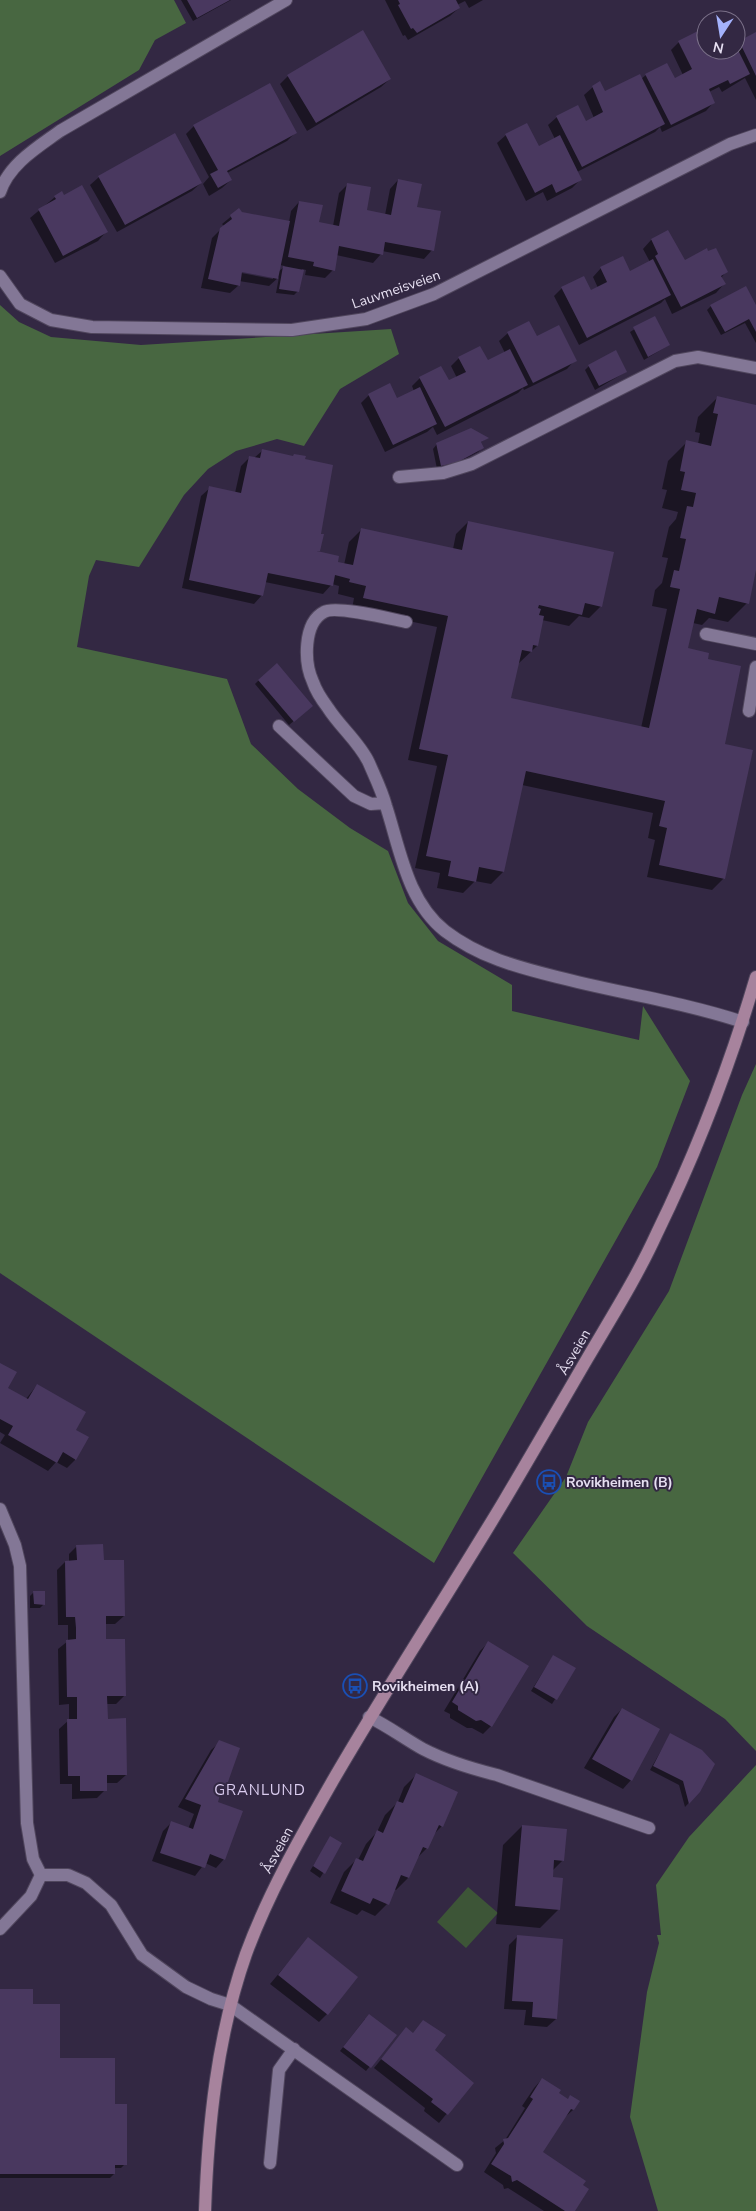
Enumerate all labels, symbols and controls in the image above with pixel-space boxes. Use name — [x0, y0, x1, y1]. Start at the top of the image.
north arrow — [696, 10, 746, 60]
text: N — [711, 37, 726, 58]
street label: Lauvmeisveien — [349, 265, 443, 314]
street label: Åsveien — [554, 1326, 595, 1379]
bus stop icon: Rovikheimen (B) — [536, 1469, 562, 1495]
place label: Rovikheimen (B) — [566, 1473, 673, 1492]
bus stop icon: Rovikheimen (A) — [342, 1673, 368, 1699]
place label: Rovikheimen (A) — [372, 1677, 479, 1696]
district label: GRANLUND — [214, 1780, 306, 1800]
street label: Åsveien — [257, 1824, 298, 1877]

